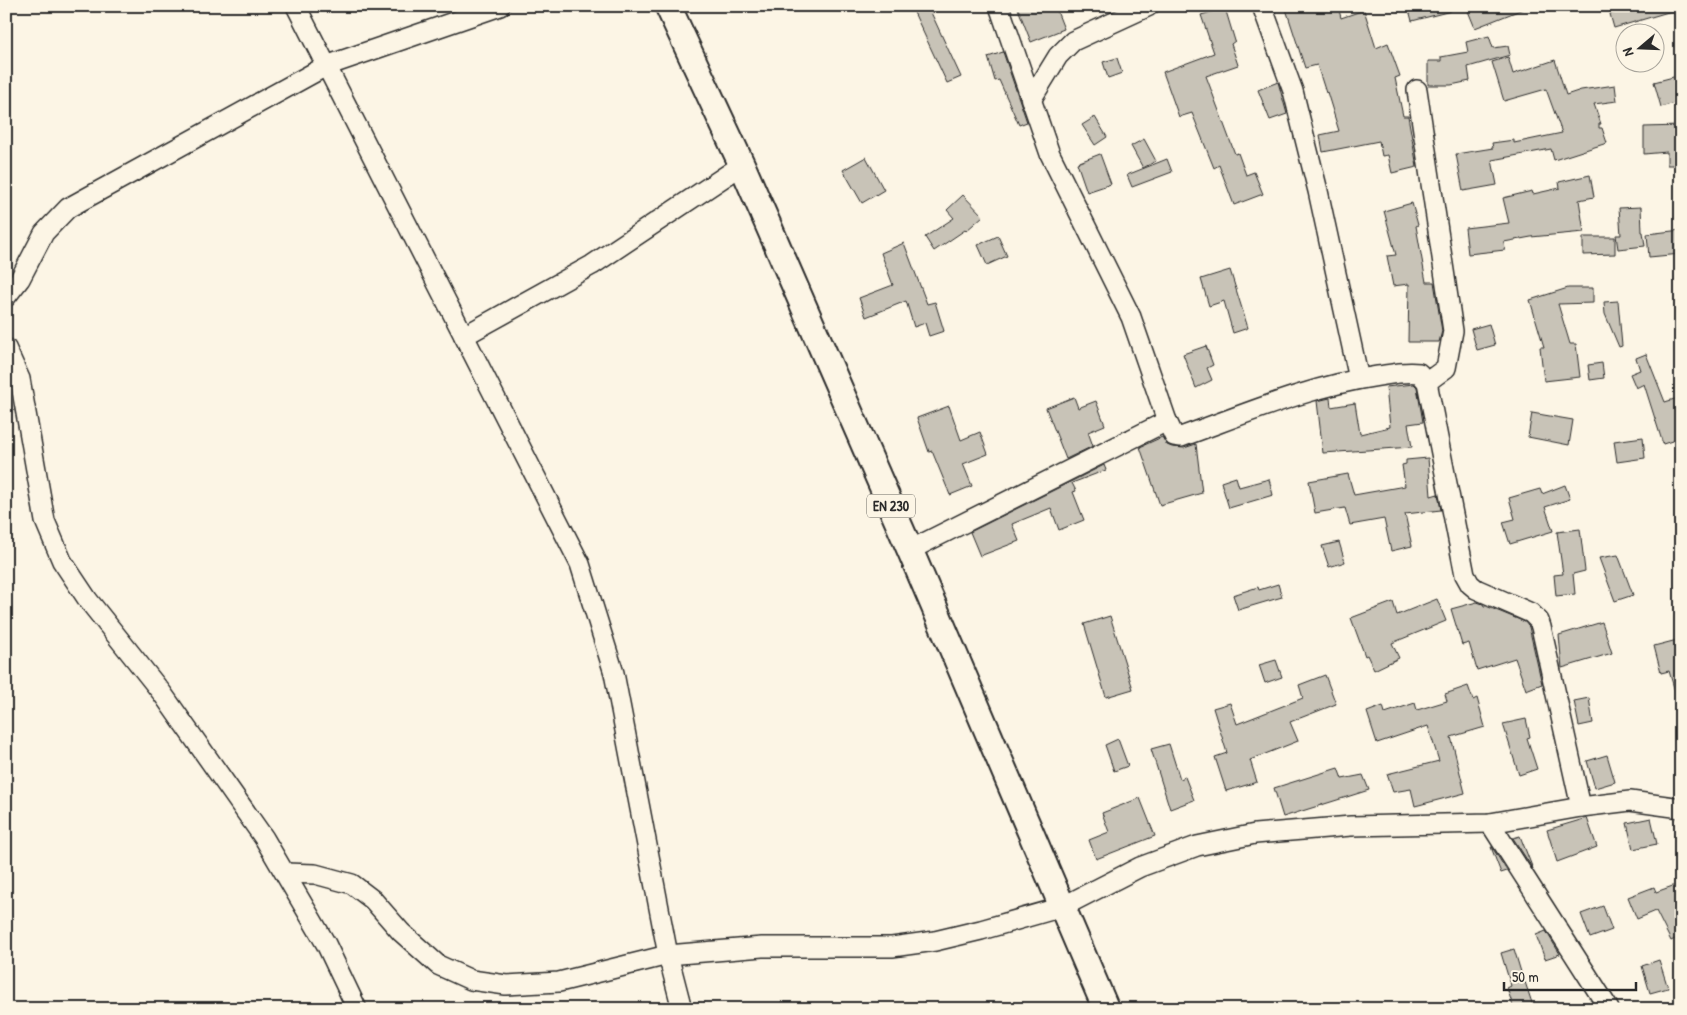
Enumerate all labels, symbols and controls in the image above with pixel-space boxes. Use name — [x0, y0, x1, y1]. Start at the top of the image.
north arrow — [1614, 22, 1664, 72]
text: N — [1617, 45, 1637, 59]
road number: EN 230 — [867, 494, 915, 518]
scale bar — [1504, 960, 1637, 992]
text: 50 m — [1512, 966, 1539, 987]

